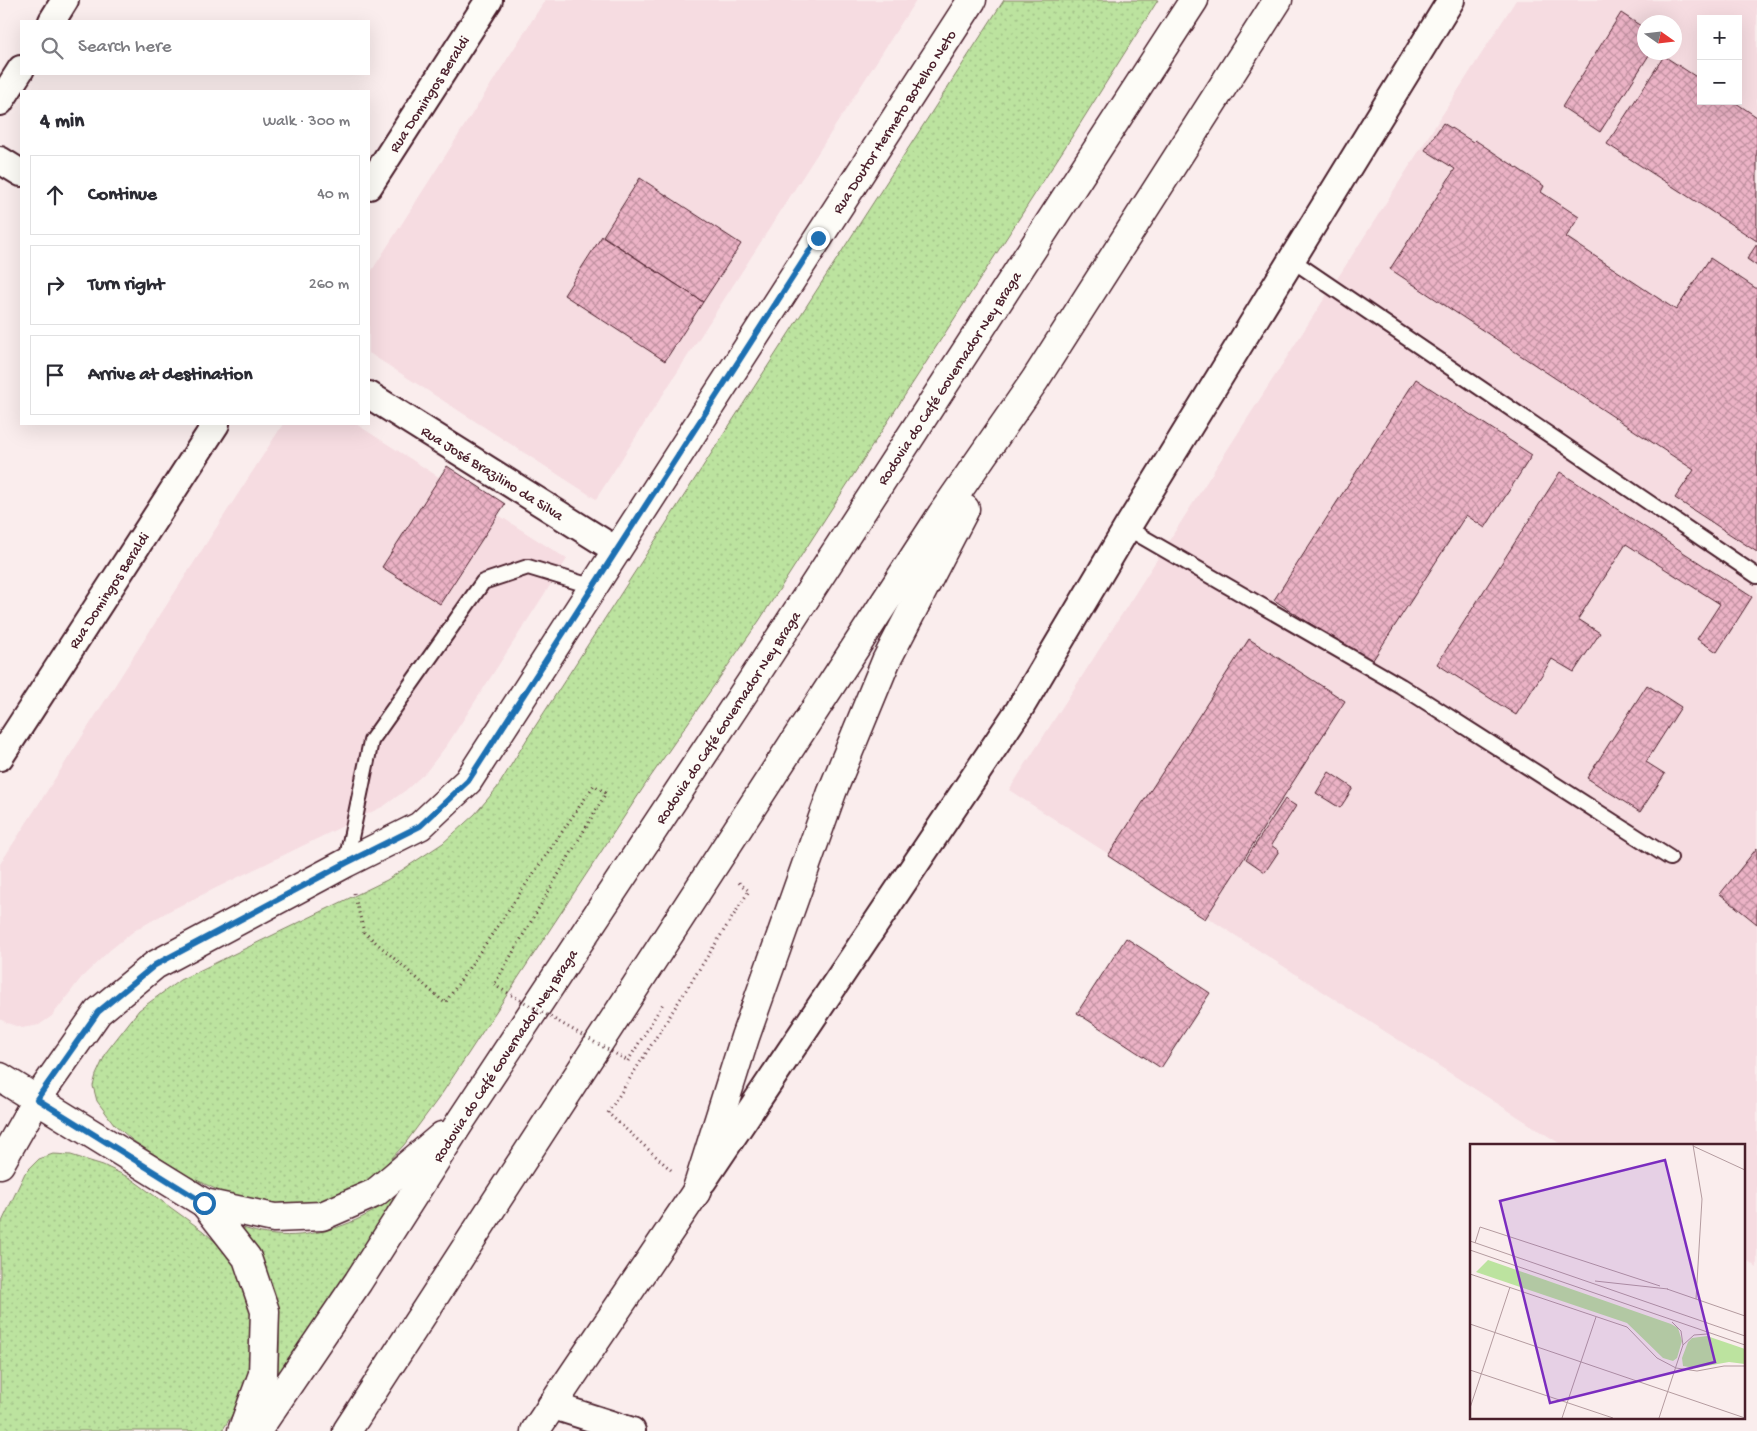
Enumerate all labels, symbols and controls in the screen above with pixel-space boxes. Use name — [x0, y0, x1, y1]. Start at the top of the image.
north arrow — [1637, 15, 1682, 60]
map controls — [1697, 15, 1742, 105]
button: + — [1697, 15, 1742, 60]
search box — [20, 20, 370, 75]
street label: Rua Doutor Hermeto Botelho Neto — [829, 27, 961, 218]
street label: Rua Domingos Beraldi — [386, 33, 475, 156]
icon: search — [38, 34, 66, 62]
text: Search here — [78, 36, 172, 59]
button: − — [1697, 60, 1742, 105]
text: 4 min — [40, 110, 84, 135]
text: Walk · 300 m — [263, 113, 350, 132]
icon: ahead — [41, 181, 69, 209]
text: Continue — [88, 184, 157, 207]
text: 40 m — [317, 186, 349, 205]
route end — [807, 227, 830, 250]
street label: Rodovia do Café Governador Ney Braga — [874, 268, 1027, 489]
icon: right — [41, 271, 69, 299]
text: Turn right — [88, 274, 164, 297]
text: 260 m — [309, 276, 349, 295]
icon: arrive — [41, 361, 69, 389]
text: Arrive at destination — [88, 364, 252, 387]
street label: Rua José Brazilino da Silva — [417, 423, 567, 526]
street label: Rua Domingos Beraldi — [66, 529, 154, 653]
street label: Rodovia do Café Governador Ney Braga — [653, 608, 806, 828]
street label: Rodovia do Café Governador Ney Braga — [430, 946, 583, 1166]
inset map — [1470, 1144, 1744, 1418]
route start — [193, 1192, 216, 1215]

